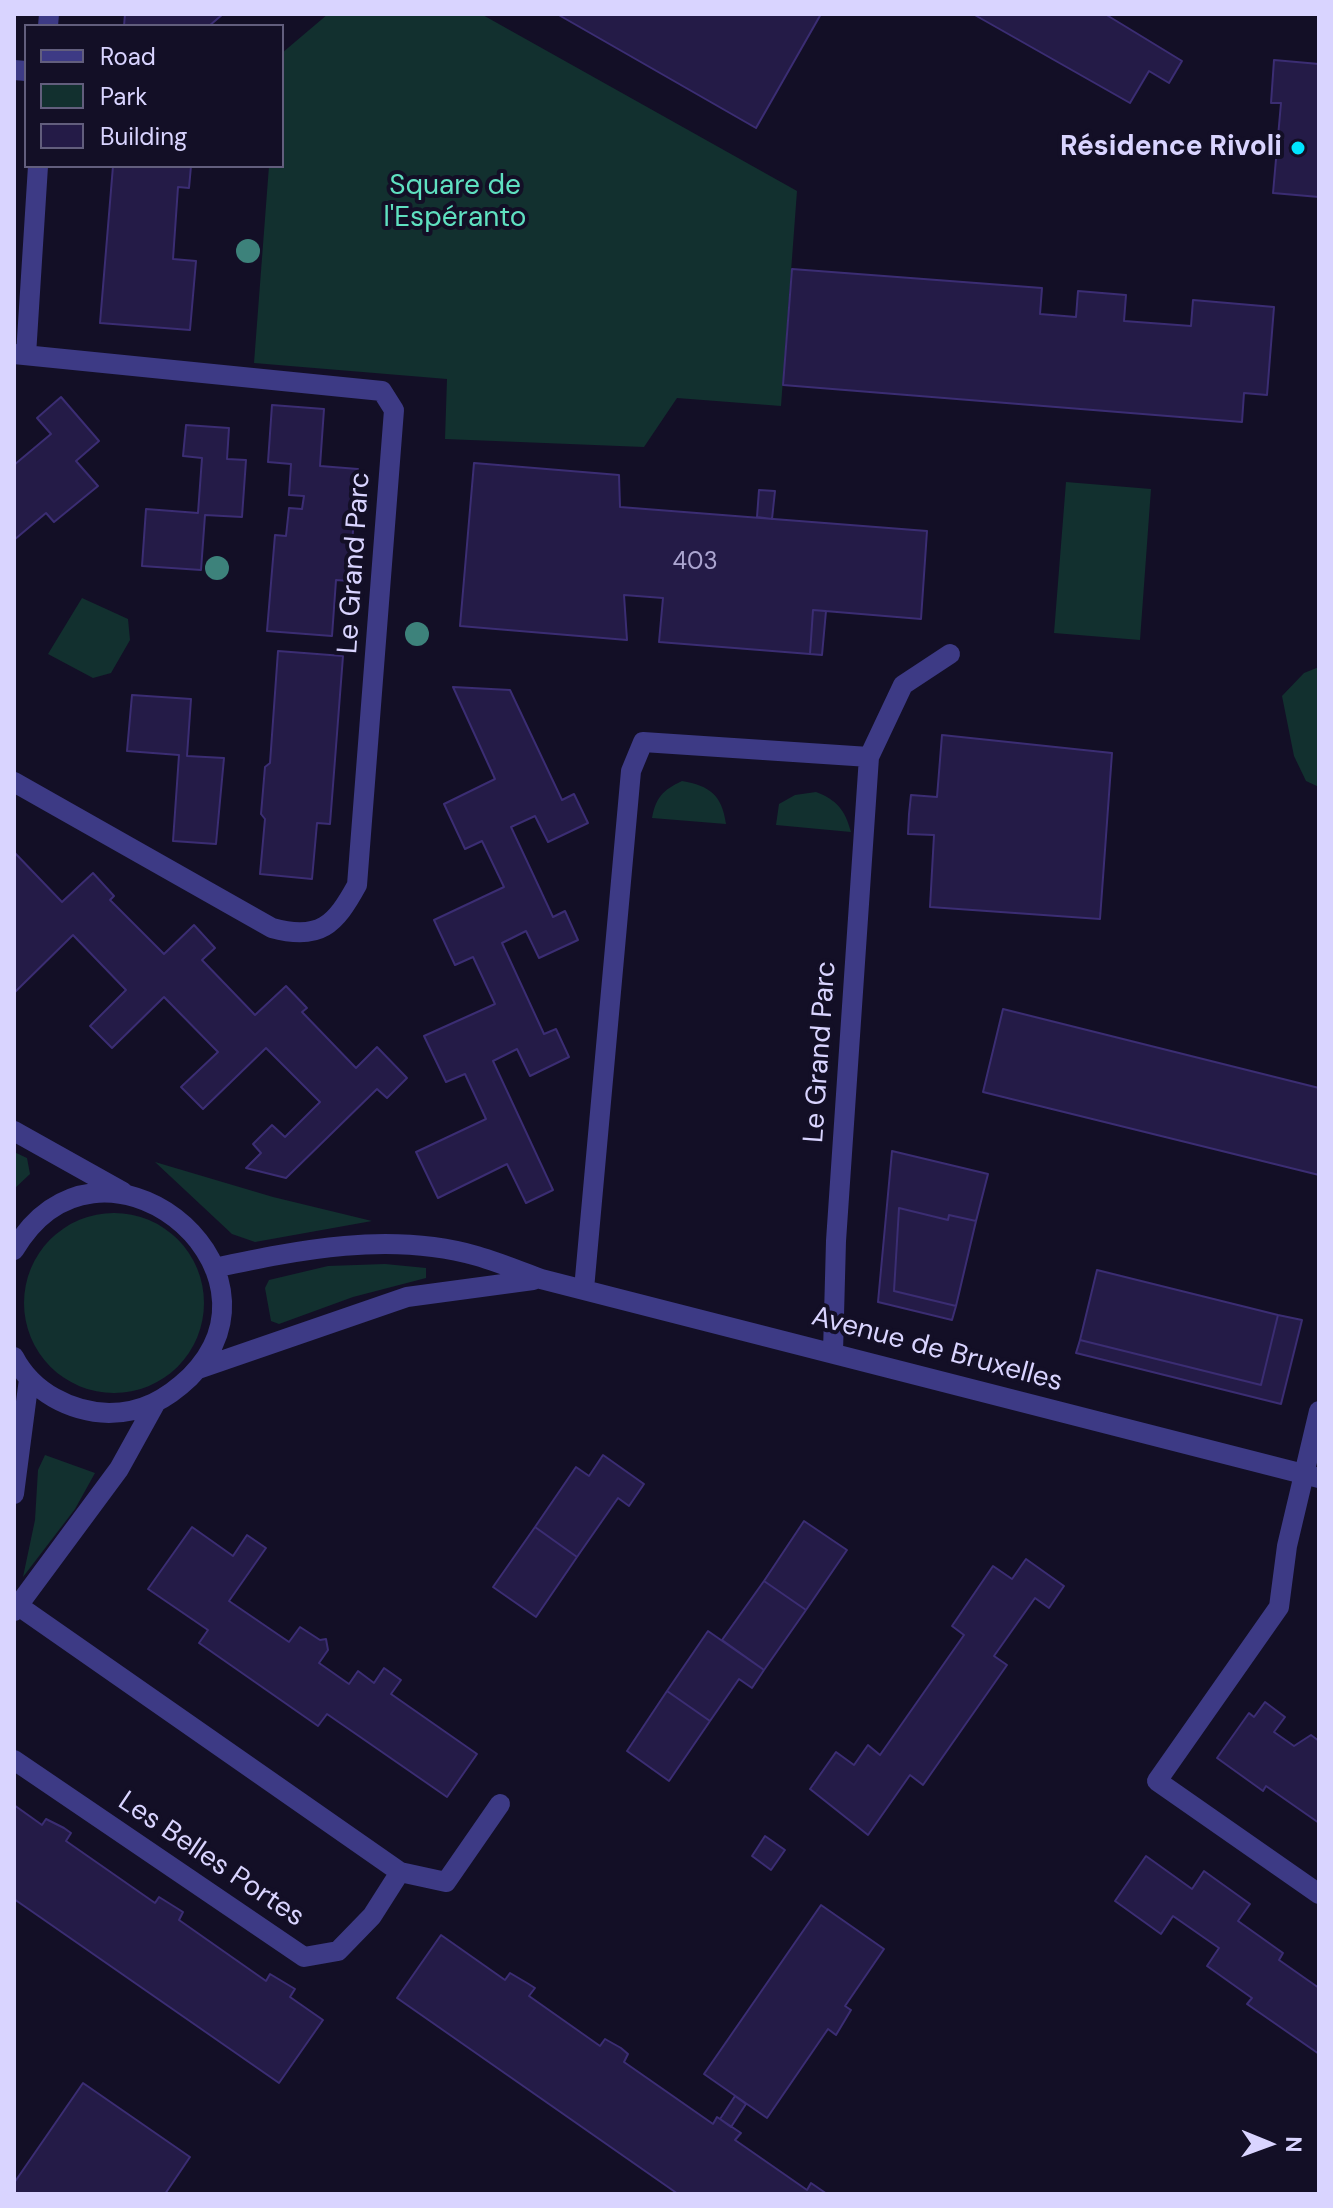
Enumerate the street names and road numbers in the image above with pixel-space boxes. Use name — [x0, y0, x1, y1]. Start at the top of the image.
street label: Le Grand Parc — [332, 471, 378, 655]
street label: Le Grand Parc — [798, 960, 844, 1144]
street label: Avenue de Bruxelles — [808, 1300, 1066, 1400]
street label: Les Belles Portes — [112, 1785, 310, 1935]

